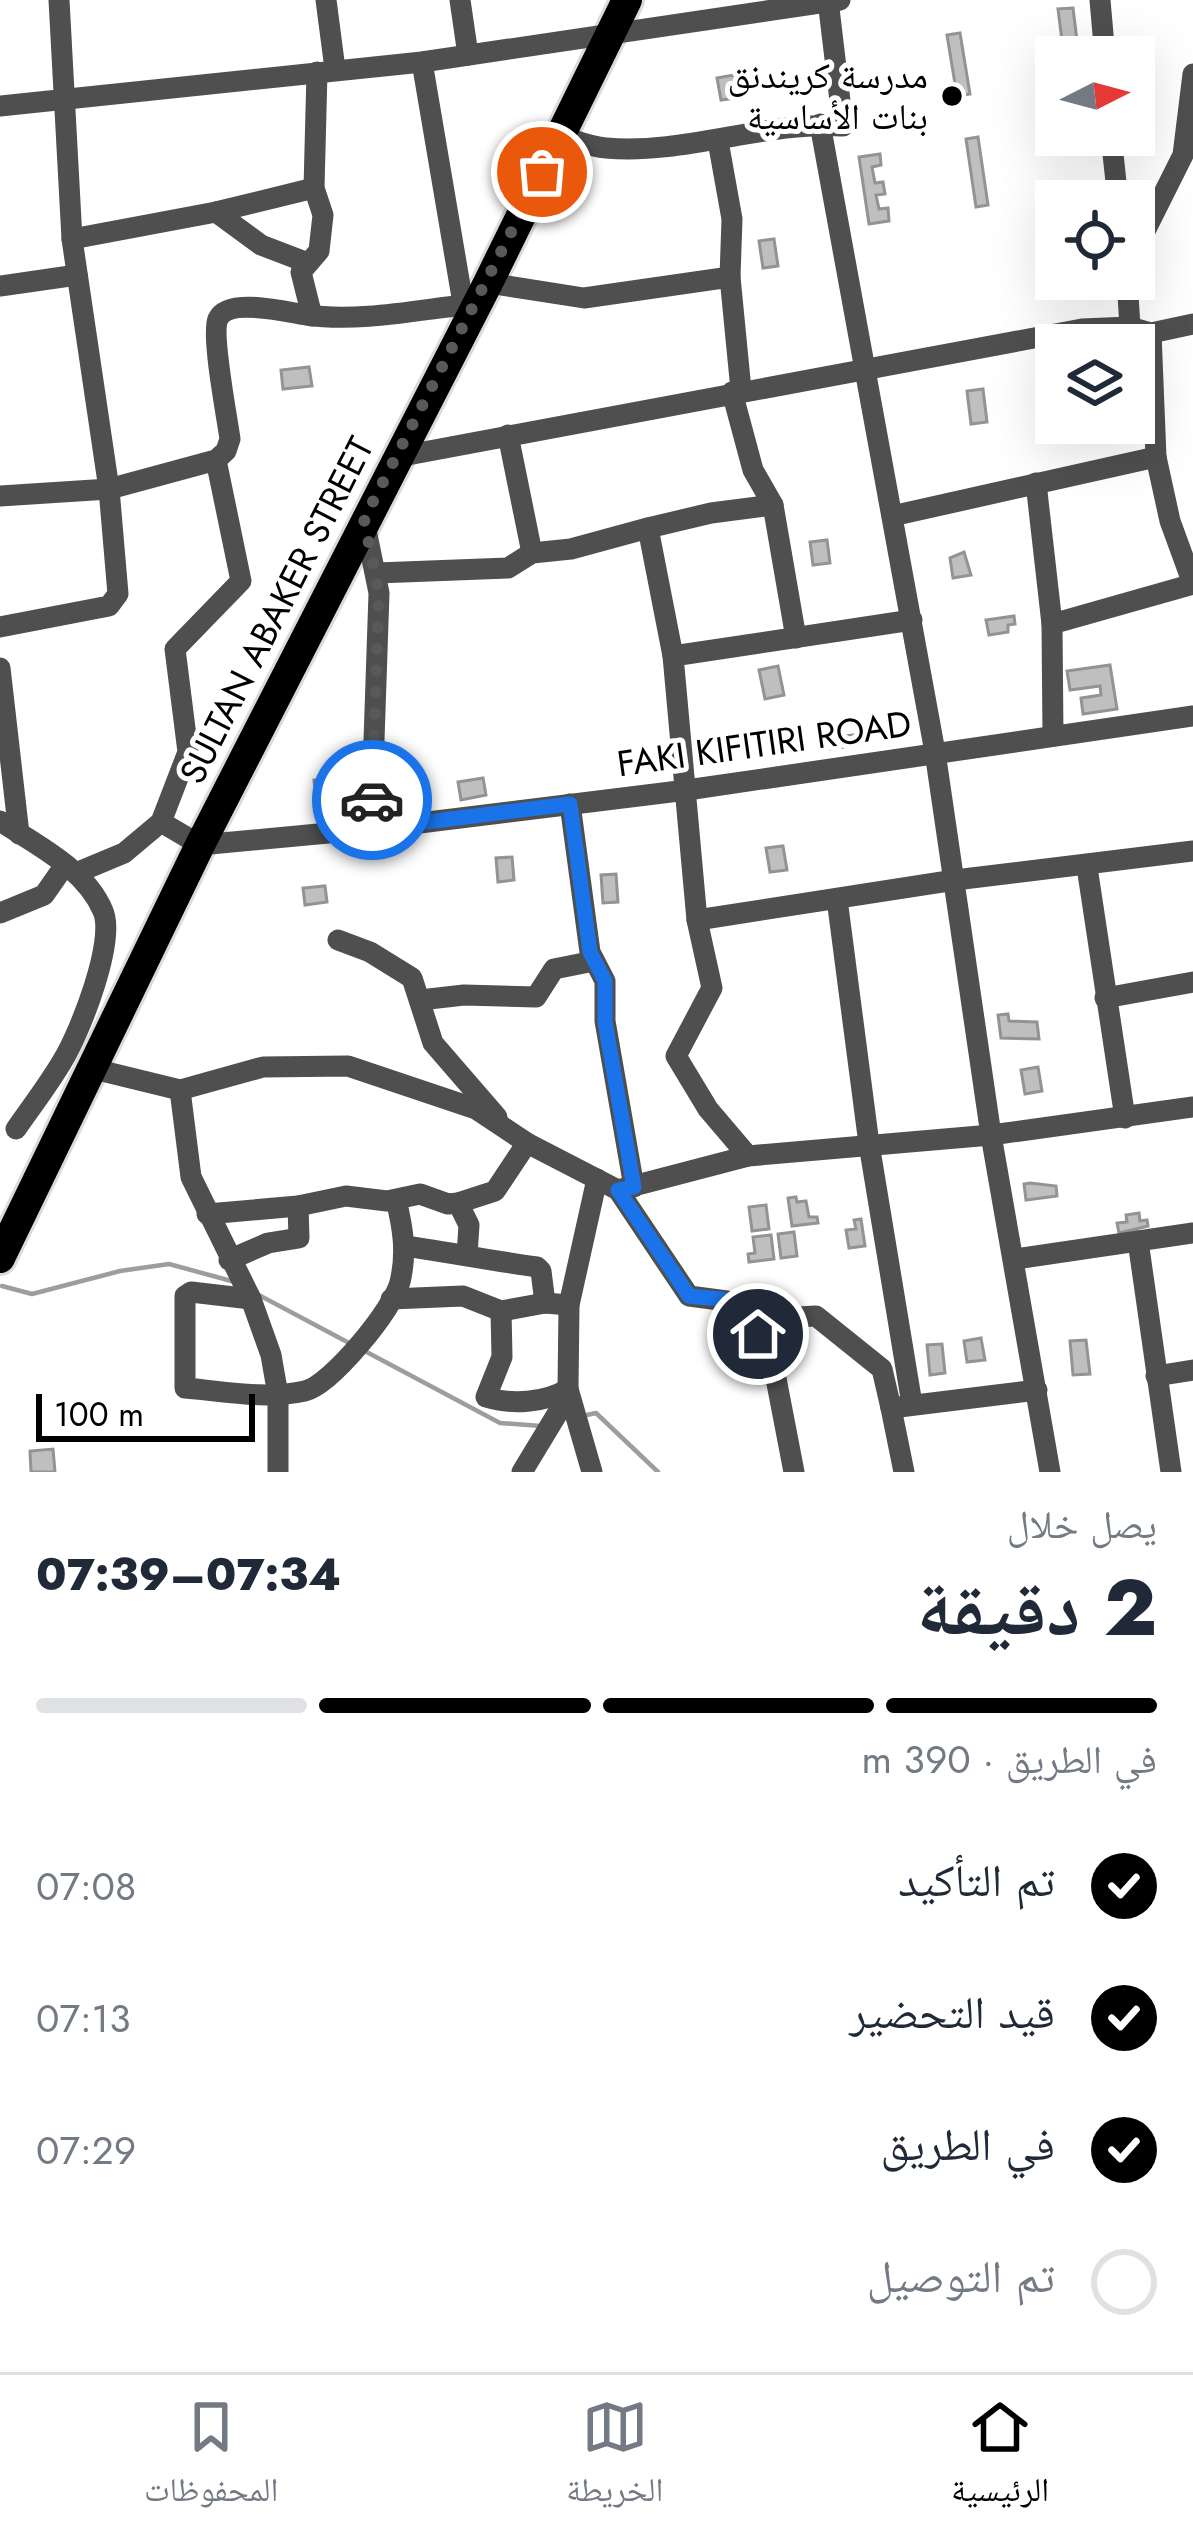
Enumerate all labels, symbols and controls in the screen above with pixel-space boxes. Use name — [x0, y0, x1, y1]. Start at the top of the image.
north arrow — [1035, 36, 1155, 156]
map controls — [1035, 36, 1155, 444]
place label: مدرسة كريندنق بنات الأساسية — [727, 49, 928, 142]
marker: مدرسة كريندنق بنات الأساسية — [939, 83, 965, 109]
pin — [491, 121, 593, 223]
icon: bag — [509, 139, 575, 205]
button: locate — [1035, 180, 1155, 300]
button: layers — [1035, 324, 1155, 444]
street label: SULTAN ABAKER STREET — [166, 427, 386, 792]
street label: FAKI KIFITIRI ROAD — [614, 697, 914, 789]
courier — [312, 740, 432, 860]
icon: car — [339, 767, 405, 833]
pin — [707, 1283, 809, 1385]
icon: home — [725, 1301, 791, 1367]
scale bar — [36, 1388, 255, 1441]
text: 100 m — [54, 1391, 144, 1438]
text: يصل خلال — [1007, 1496, 1157, 1553]
text: 07:34–07:39 — [36, 1542, 341, 1607]
text: 2 دقيقة — [917, 1552, 1157, 1664]
text: في الطريق · 390 m — [861, 1731, 1157, 1788]
text: تم التأكيد — [898, 1848, 1055, 1913]
icon: check — [1091, 1853, 1157, 1919]
text: 07:08 — [36, 1858, 136, 1915]
text: قيد التحضير — [849, 1980, 1055, 2045]
icon: check — [1091, 1985, 1157, 2051]
text: 07:13 — [36, 1990, 130, 2047]
text: في الطريق — [881, 2112, 1055, 2177]
icon: check — [1091, 2117, 1157, 2183]
text: 07:29 — [36, 2122, 136, 2179]
text: تم التوصيل — [867, 2244, 1055, 2309]
tab: المحفوظات — [144, 2394, 278, 2522]
tab: الخريطة — [566, 2394, 663, 2522]
tab: الرئيسية — [951, 2394, 1049, 2522]

